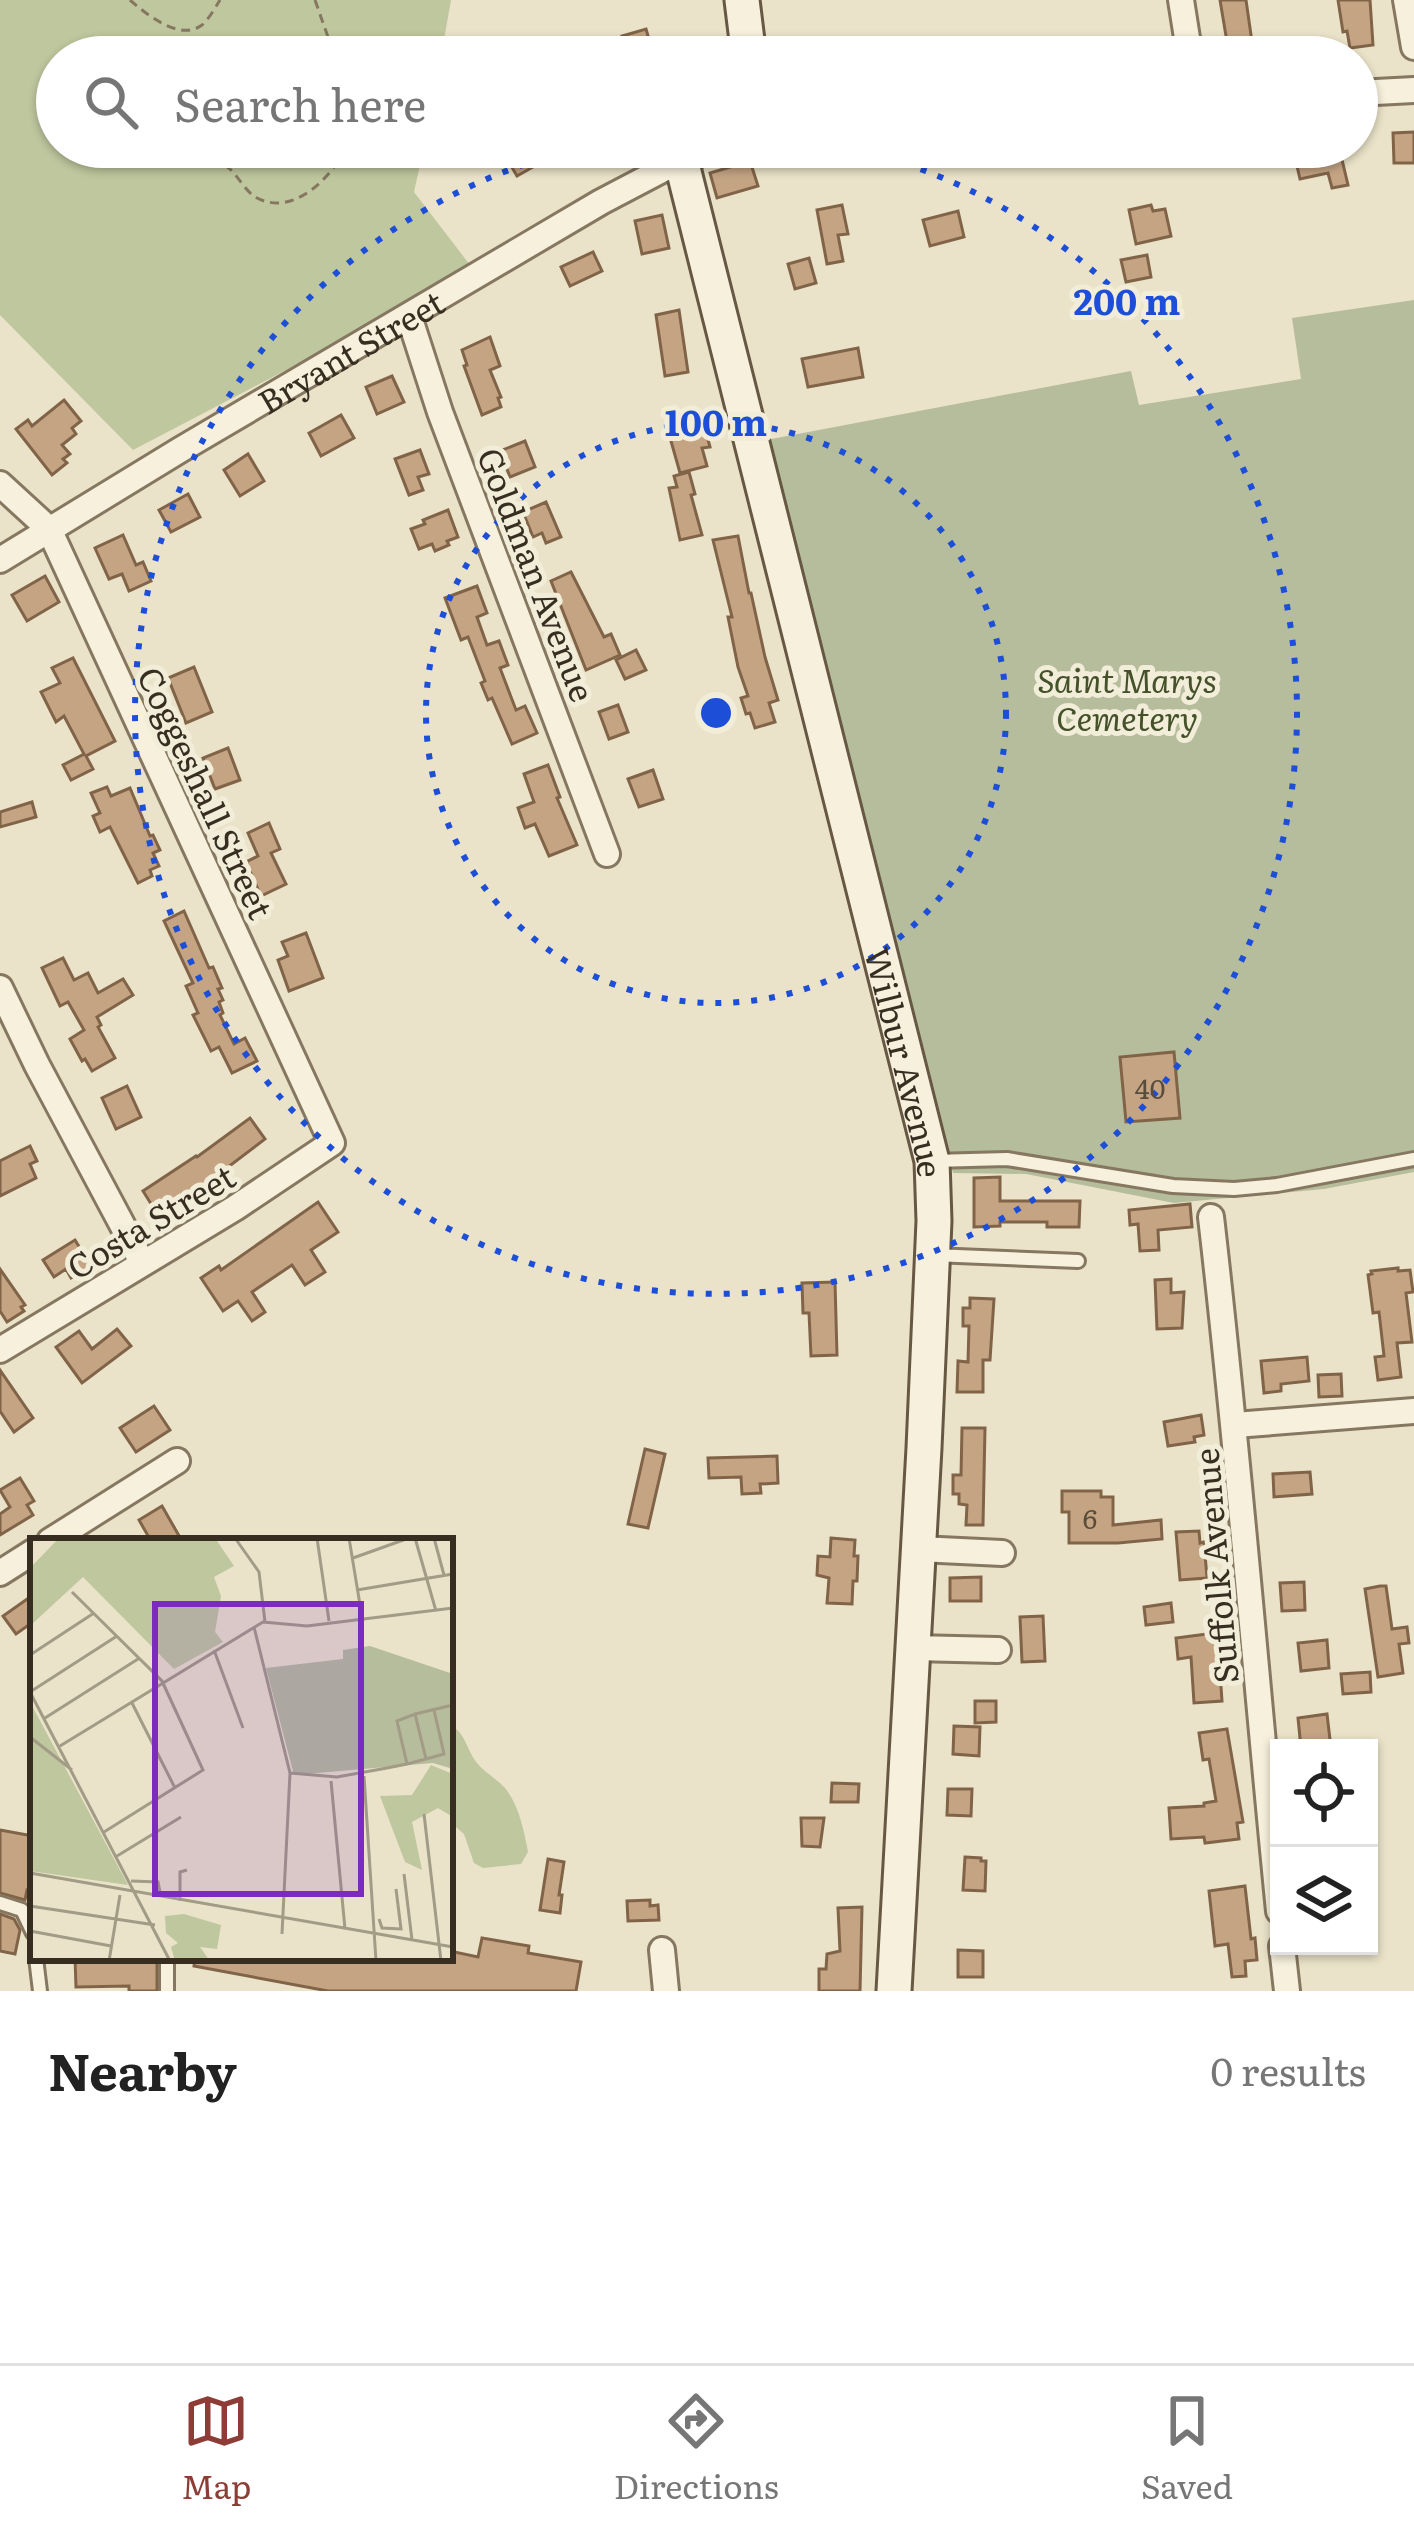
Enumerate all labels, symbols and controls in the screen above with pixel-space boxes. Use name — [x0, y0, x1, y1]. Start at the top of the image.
search box — [36, 36, 1378, 168]
icon: search — [78, 69, 144, 135]
text: Search here — [174, 69, 426, 136]
text: 200 m — [1074, 273, 1180, 326]
street label: Bryant Street — [247, 276, 453, 424]
text: 100 m — [665, 394, 767, 447]
street label: Goldman Avenue — [467, 440, 609, 708]
park label: Saint Marys Cemetery — [1037, 654, 1217, 741]
street label: Coggeshall Street — [127, 658, 287, 927]
centre of rings — [695, 692, 737, 734]
street label: Wilbur Avenue — [855, 942, 957, 1178]
house number: 40 — [1135, 1067, 1165, 1107]
street label: Costa Street — [57, 1150, 244, 1289]
street label: Suffolk Avenue — [1179, 1446, 1249, 1686]
house number: 6 — [1083, 1497, 1097, 1537]
inset map — [30, 1538, 453, 1961]
map controls — [1270, 1739, 1378, 1955]
button: locate — [1270, 1739, 1378, 1847]
button: layers — [1270, 1847, 1378, 1955]
text: Nearby — [48, 2031, 237, 2107]
text: 0 results — [1211, 2040, 1366, 2098]
tab: Map — [181, 2388, 251, 2509]
tab: Directions — [614, 2388, 779, 2509]
tab: Saved — [1141, 2388, 1233, 2509]

